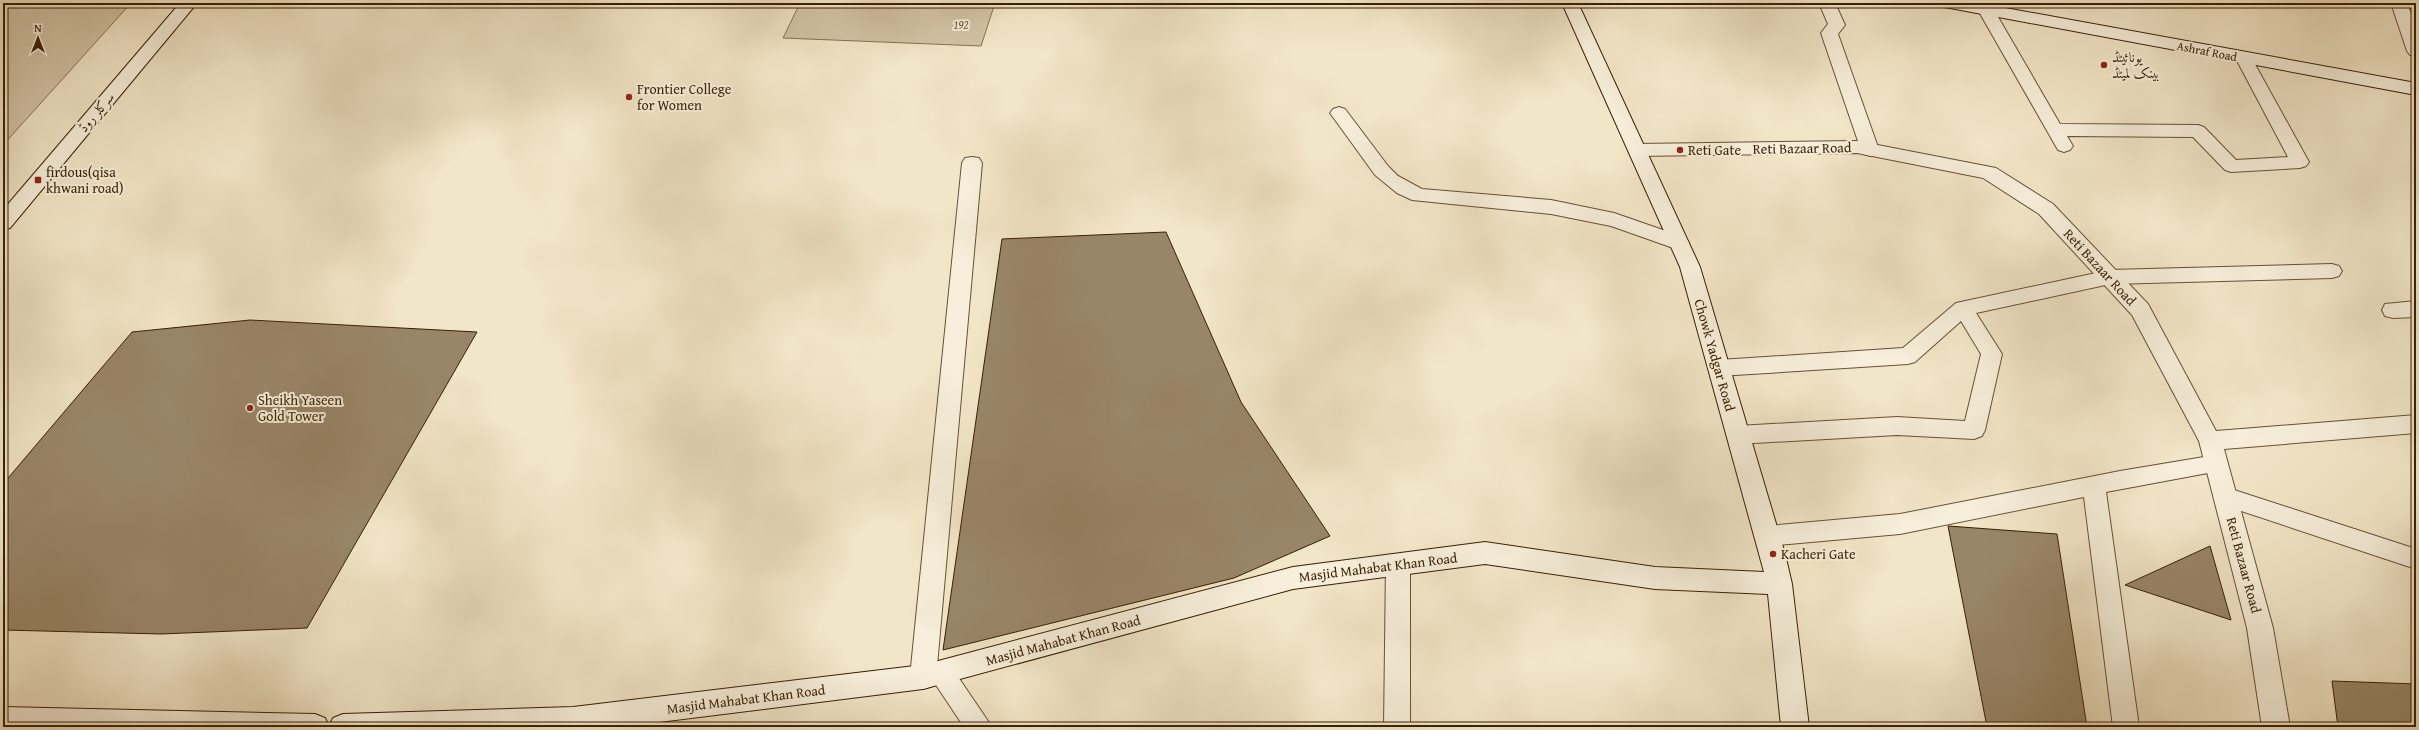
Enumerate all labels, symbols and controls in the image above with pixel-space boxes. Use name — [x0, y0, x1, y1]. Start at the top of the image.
park label: 192 — [953, 16, 969, 33]
north arrow — [18, 18, 58, 58]
text: N — [34, 20, 42, 36]
street label: Ashraf Road — [2175, 37, 2239, 65]
place label: یونائیٹڈ بینک لمیٹڈ — [2112, 47, 2159, 83]
marker: یونائیٹڈ بینک لمیٹڈ — [2099, 60, 2109, 70]
place label: Frontier College for Women — [637, 79, 732, 115]
street label: سرکلر روڈ — [73, 88, 119, 136]
marker: Frontier College for Women — [624, 92, 634, 102]
street label: Reti Bazaar Road — [1753, 137, 1852, 159]
place label: Reti Gate — [1688, 140, 1741, 160]
marker: Reti Gate — [1675, 145, 1685, 155]
place label: firdous(qisa khwani road) — [46, 162, 124, 198]
marker: firdous(qisa khwani road) — [33, 175, 43, 185]
street label: Reti Bazaar Road — [2059, 224, 2141, 310]
street label: Chowk Yadgar Road — [1689, 297, 1741, 414]
place label: Sheikh Yaseen Gold Tower — [258, 390, 342, 426]
marker: Sheikh Yaseen Gold Tower — [245, 403, 255, 413]
street label: Reti Bazaar Road — [2222, 515, 2267, 616]
place label: Kacheri Gate — [1781, 544, 1856, 564]
street label: Masjid Mahabat Khan Road — [1298, 547, 1459, 587]
marker: Kacheri Gate — [1768, 549, 1778, 559]
street label: Masjid Mahabat Khan Road — [983, 610, 1143, 670]
street label: Masjid Mahabat Khan Road — [666, 679, 827, 719]

